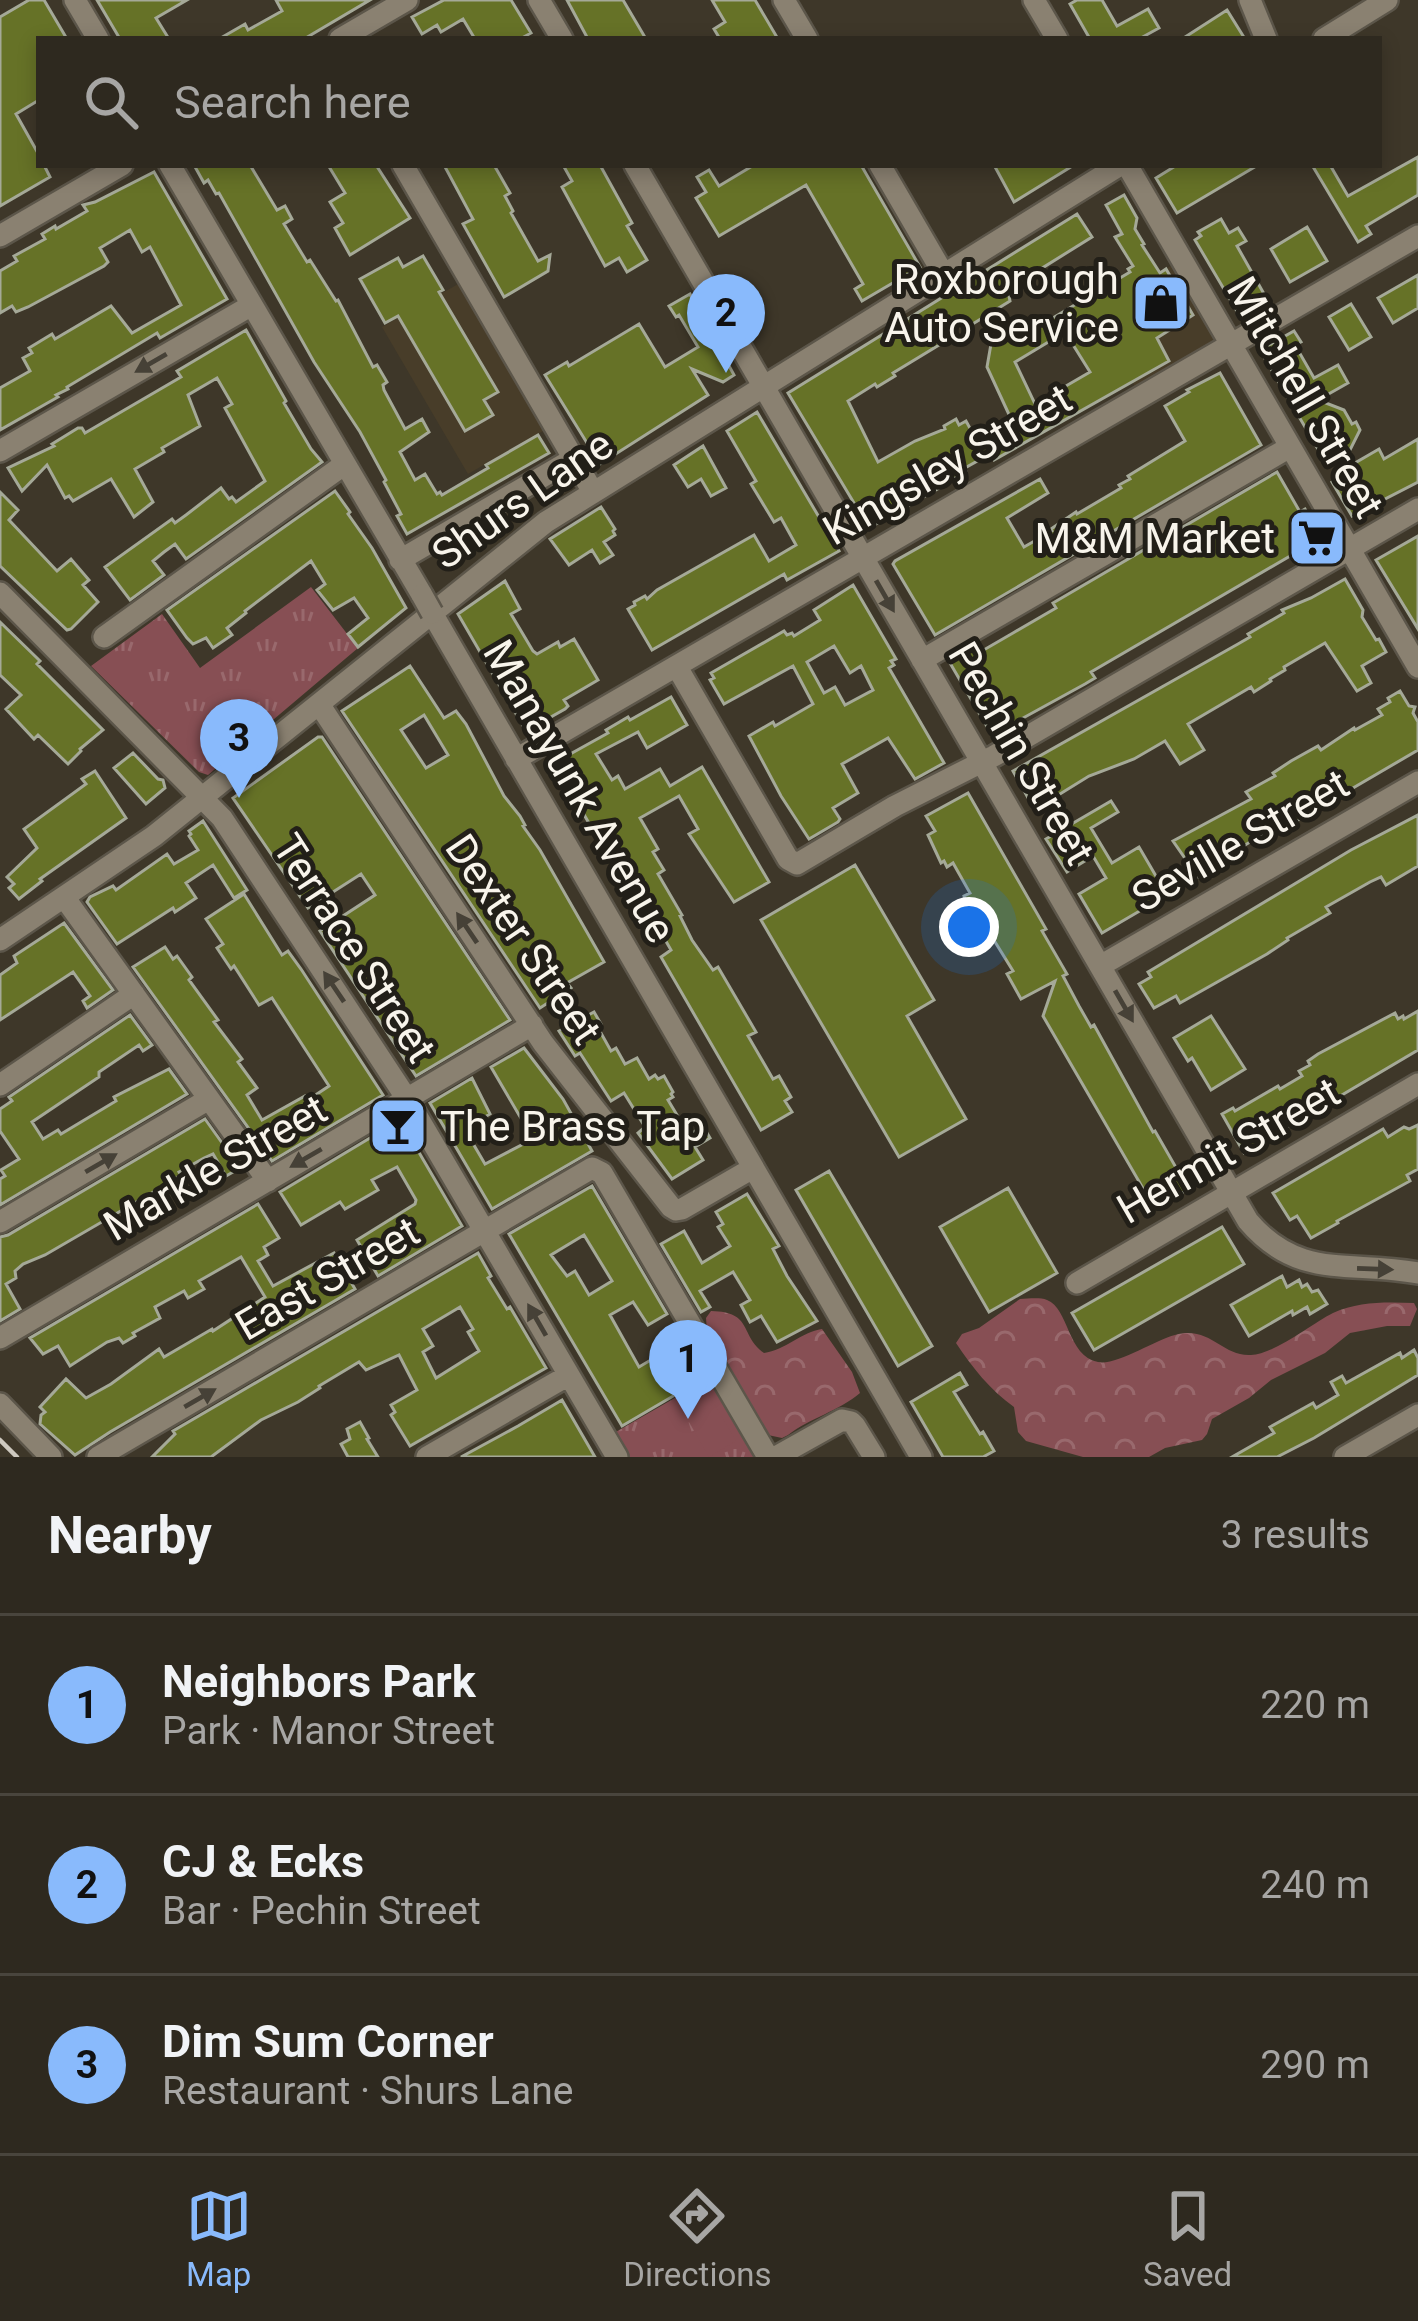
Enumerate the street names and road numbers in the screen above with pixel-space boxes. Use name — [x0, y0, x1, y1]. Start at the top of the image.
street label: Mitchell Street — [1217, 268, 1394, 526]
street label: Kingsley Street — [814, 374, 1080, 555]
street label: Shurs Lane — [423, 420, 622, 579]
street label: Manayunk Avenue — [473, 632, 686, 951]
street label: Pechin Street — [938, 634, 1105, 873]
street label: Seville Street — [1123, 759, 1357, 922]
street label: Terrace Street — [263, 825, 446, 1071]
street label: Dexter Street — [436, 825, 612, 1053]
street label: Hermit Street — [1108, 1067, 1348, 1234]
street label: Markle Street — [95, 1084, 335, 1251]
street label: East Street — [227, 1206, 428, 1350]

